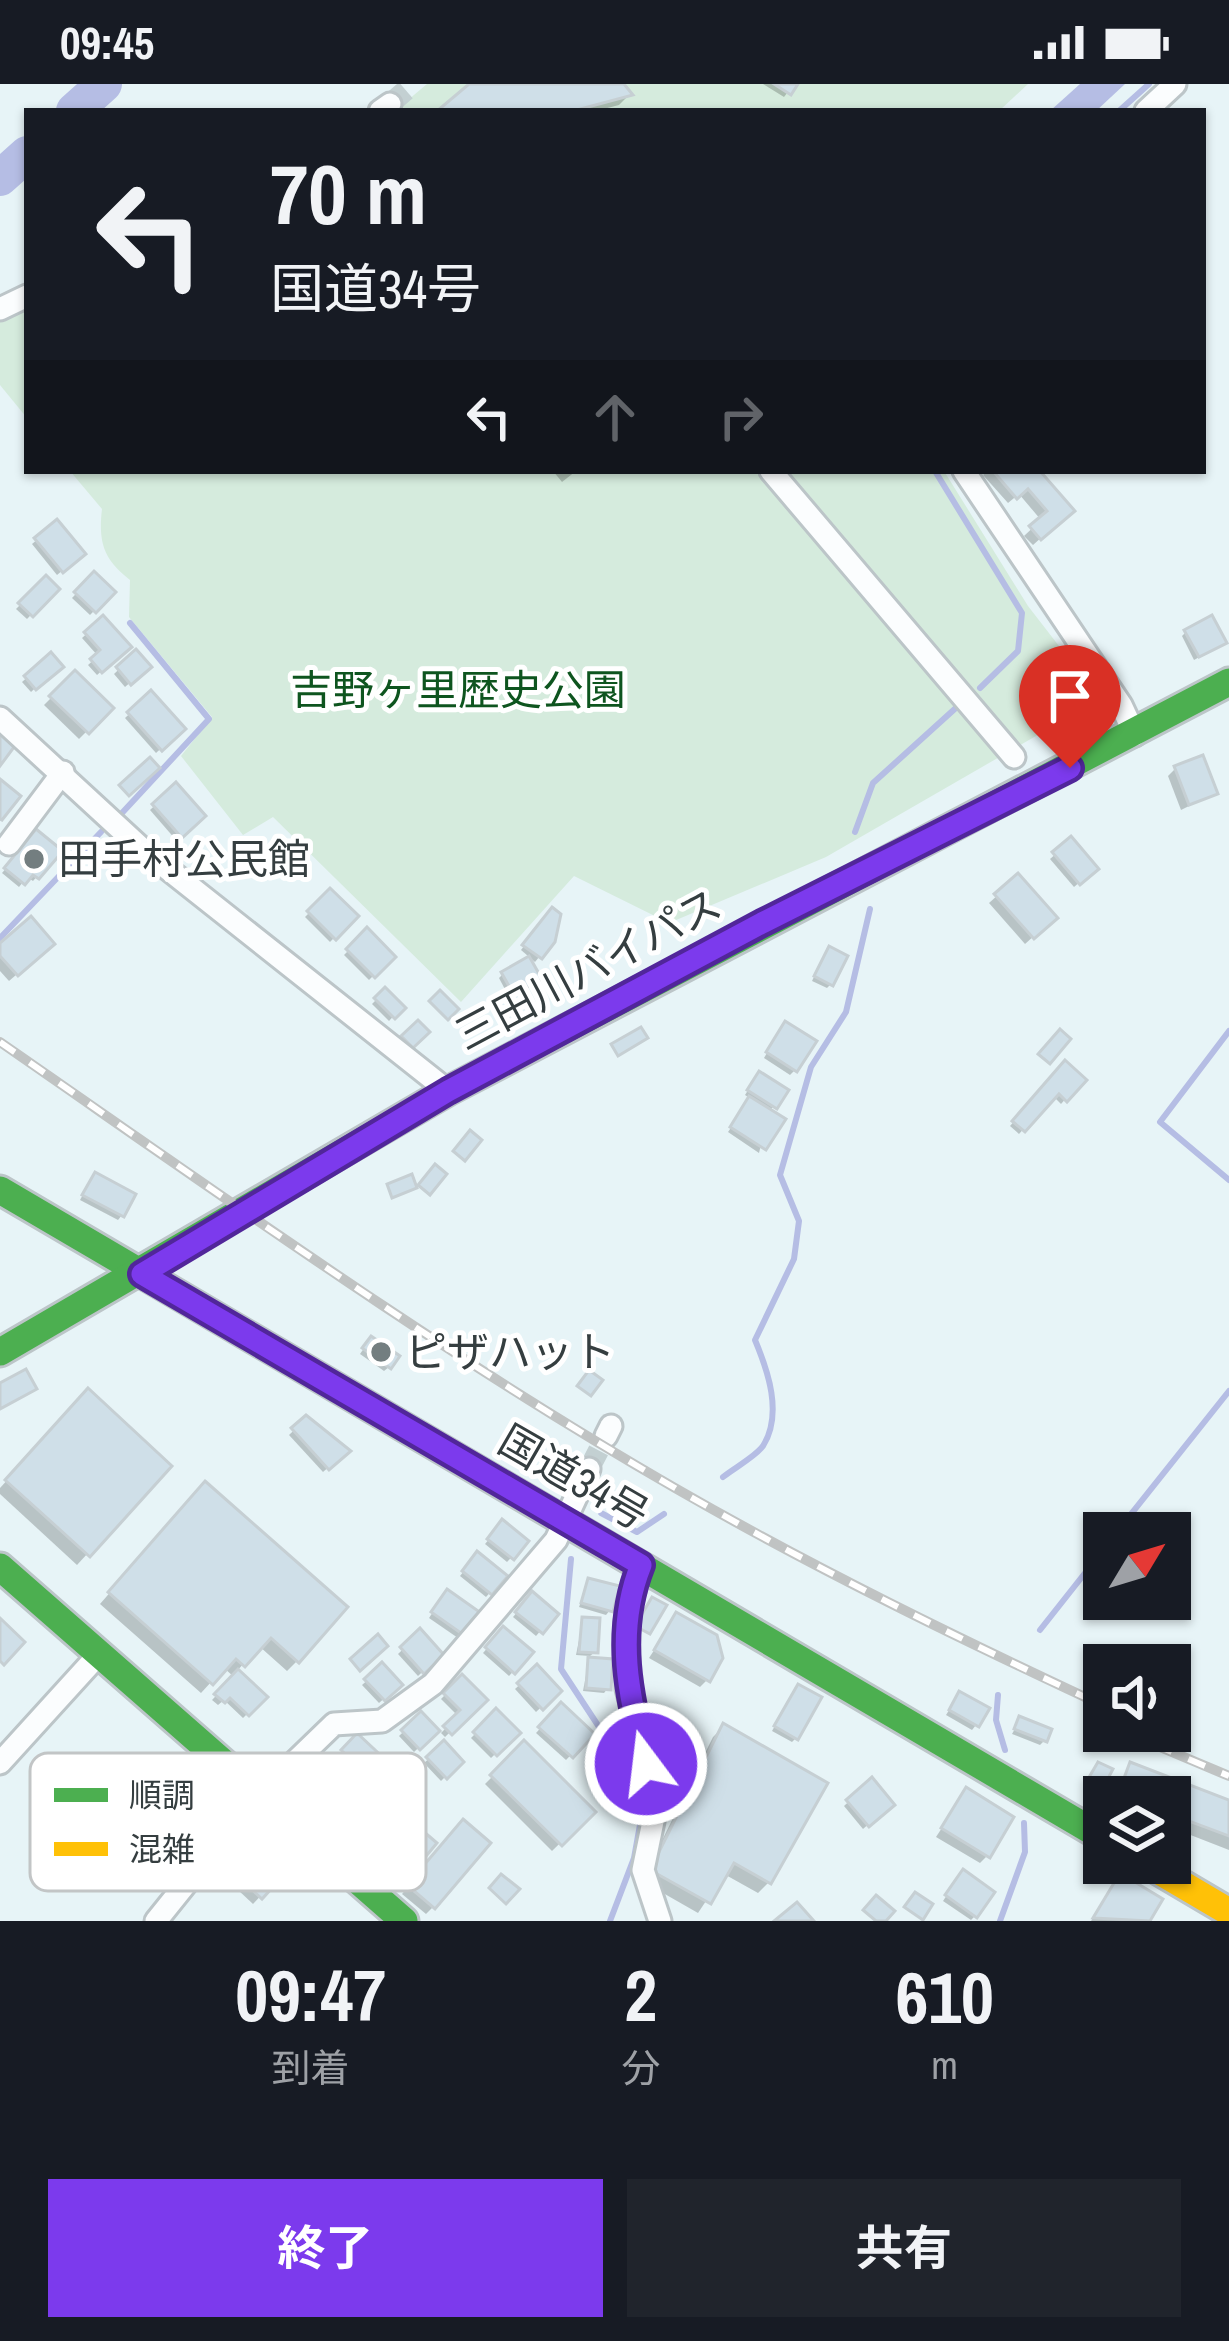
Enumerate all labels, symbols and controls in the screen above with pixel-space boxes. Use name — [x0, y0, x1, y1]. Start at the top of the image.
text: 09:45 — [60, 12, 154, 73]
text: 70 m — [270, 137, 427, 250]
icon: left — [72, 156, 228, 312]
text: 国道34号 — [270, 252, 481, 325]
icon: left — [456, 384, 522, 450]
icon: ahead — [582, 384, 648, 450]
icon: right — [708, 384, 774, 450]
pin — [1019, 645, 1121, 768]
park label: 吉野ヶ里歴史公園 — [290, 662, 626, 718]
icon: arrive — [1037, 663, 1103, 729]
place label: 田手村公民館 — [58, 831, 310, 887]
marker: 田手村公民館 — [21, 846, 47, 872]
street label: 三田川バイパス — [445, 875, 731, 1063]
place label: ピザハット — [405, 1324, 615, 1380]
marker: ピザハット — [368, 1339, 394, 1365]
street label: 国道34号 — [489, 1412, 659, 1542]
north arrow — [1083, 1512, 1191, 1620]
map controls — [1083, 1512, 1191, 1884]
button: sound — [1083, 1644, 1191, 1752]
position arrow — [583, 1701, 709, 1827]
legend — [30, 1753, 426, 1891]
text: 順調 — [129, 1773, 195, 1817]
button: layers — [1083, 1776, 1191, 1884]
text: 混雑 — [129, 1827, 195, 1871]
text: 09:47 — [235, 1946, 386, 2043]
text: 2 — [624, 1946, 657, 2043]
text: 610 — [895, 1948, 994, 2045]
text: m — [931, 2039, 958, 2091]
text: 到着 — [272, 2042, 350, 2094]
text: 分 — [621, 2042, 660, 2094]
button: 終了 — [48, 2179, 603, 2317]
button: 共有 — [627, 2179, 1181, 2317]

